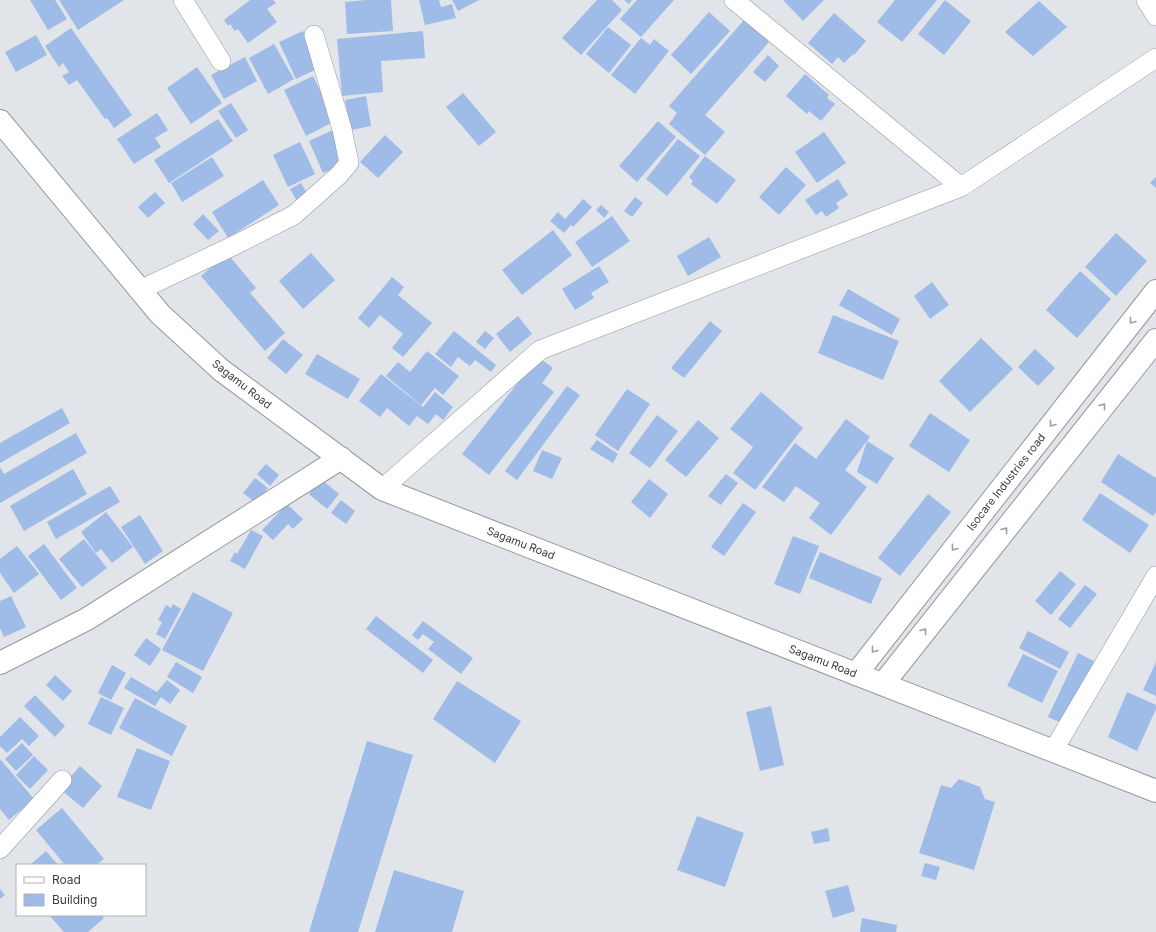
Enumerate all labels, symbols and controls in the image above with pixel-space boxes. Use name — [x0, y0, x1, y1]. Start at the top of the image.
one-way arrow — [1130, 317, 1137, 324]
street label: Sagamu Road — [209, 356, 275, 412]
one-way arrow — [1099, 403, 1106, 410]
one-way arrow — [1049, 419, 1056, 426]
street label: Isocare Industries road — [964, 431, 1048, 533]
street label: Sagamu Road — [485, 524, 557, 562]
one-way arrow — [1001, 527, 1008, 534]
one-way arrow — [952, 543, 959, 550]
one-way arrow — [920, 629, 927, 636]
street label: Sagamu Road — [787, 642, 859, 680]
one-way arrow — [872, 646, 879, 653]
legend — [16, 864, 146, 916]
text: Road — [52, 872, 81, 887]
text: Building — [52, 892, 97, 907]

